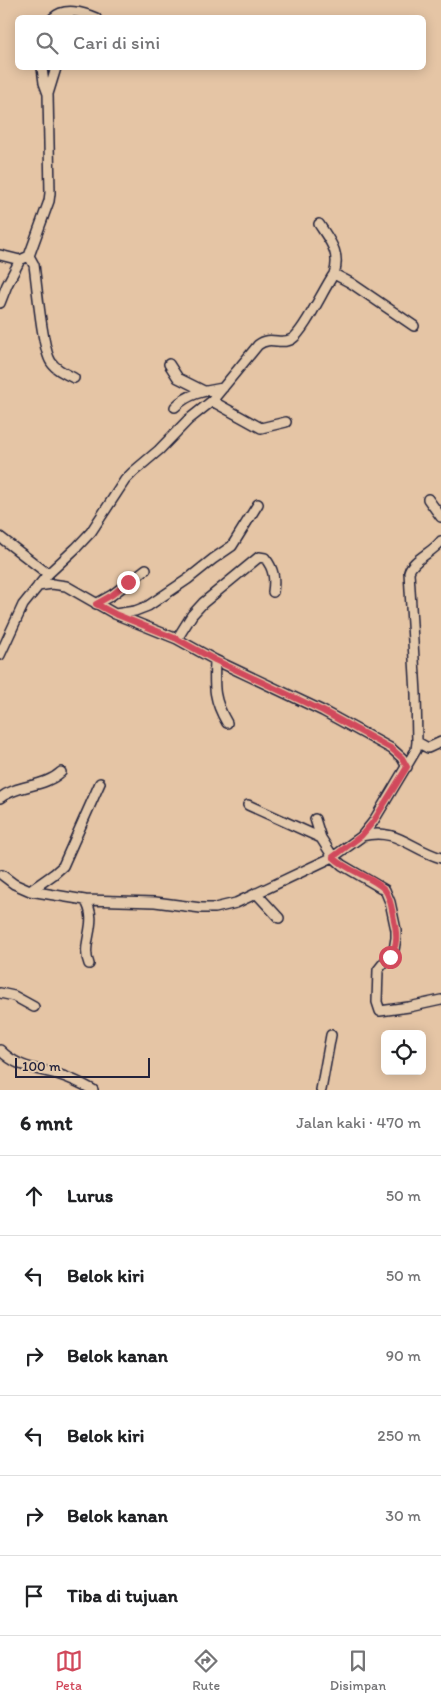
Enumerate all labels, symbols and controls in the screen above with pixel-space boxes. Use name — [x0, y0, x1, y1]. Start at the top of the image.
search box — [15, 15, 426, 70]
icon: search — [33, 29, 61, 57]
text: Cari di sini — [73, 31, 160, 54]
route end — [117, 571, 140, 594]
route start — [379, 946, 402, 969]
map controls — [381, 1030, 426, 1075]
button: locate — [381, 1030, 426, 1075]
scale bar — [15, 1055, 150, 1078]
text: 100 m — [22, 1058, 61, 1075]
text: 6 mnt — [20, 1110, 73, 1135]
text: Jalan kaki · 470 m — [296, 1113, 421, 1132]
icon: ahead — [20, 1182, 48, 1210]
text: Lurus — [67, 1184, 113, 1207]
text: 50 m — [386, 1186, 421, 1205]
icon: left — [20, 1262, 48, 1290]
text: Belok kiri — [67, 1264, 144, 1287]
text: 50 m — [386, 1266, 421, 1285]
icon: right — [20, 1342, 48, 1370]
text: Belok kanan — [67, 1344, 168, 1367]
text: 90 m — [386, 1346, 421, 1365]
icon: left — [20, 1422, 48, 1450]
text: Belok kiri — [67, 1424, 144, 1447]
text: 250 m — [377, 1426, 421, 1445]
icon: right — [20, 1502, 48, 1530]
text: Belok kanan — [67, 1504, 168, 1527]
text: 30 m — [385, 1506, 421, 1525]
icon: arrive — [20, 1582, 48, 1610]
text: Tiba di tujuan — [67, 1584, 178, 1607]
tab: Peta — [55, 1647, 83, 1694]
tab: Rute — [192, 1647, 220, 1694]
tab: Disimpan — [330, 1647, 386, 1694]

